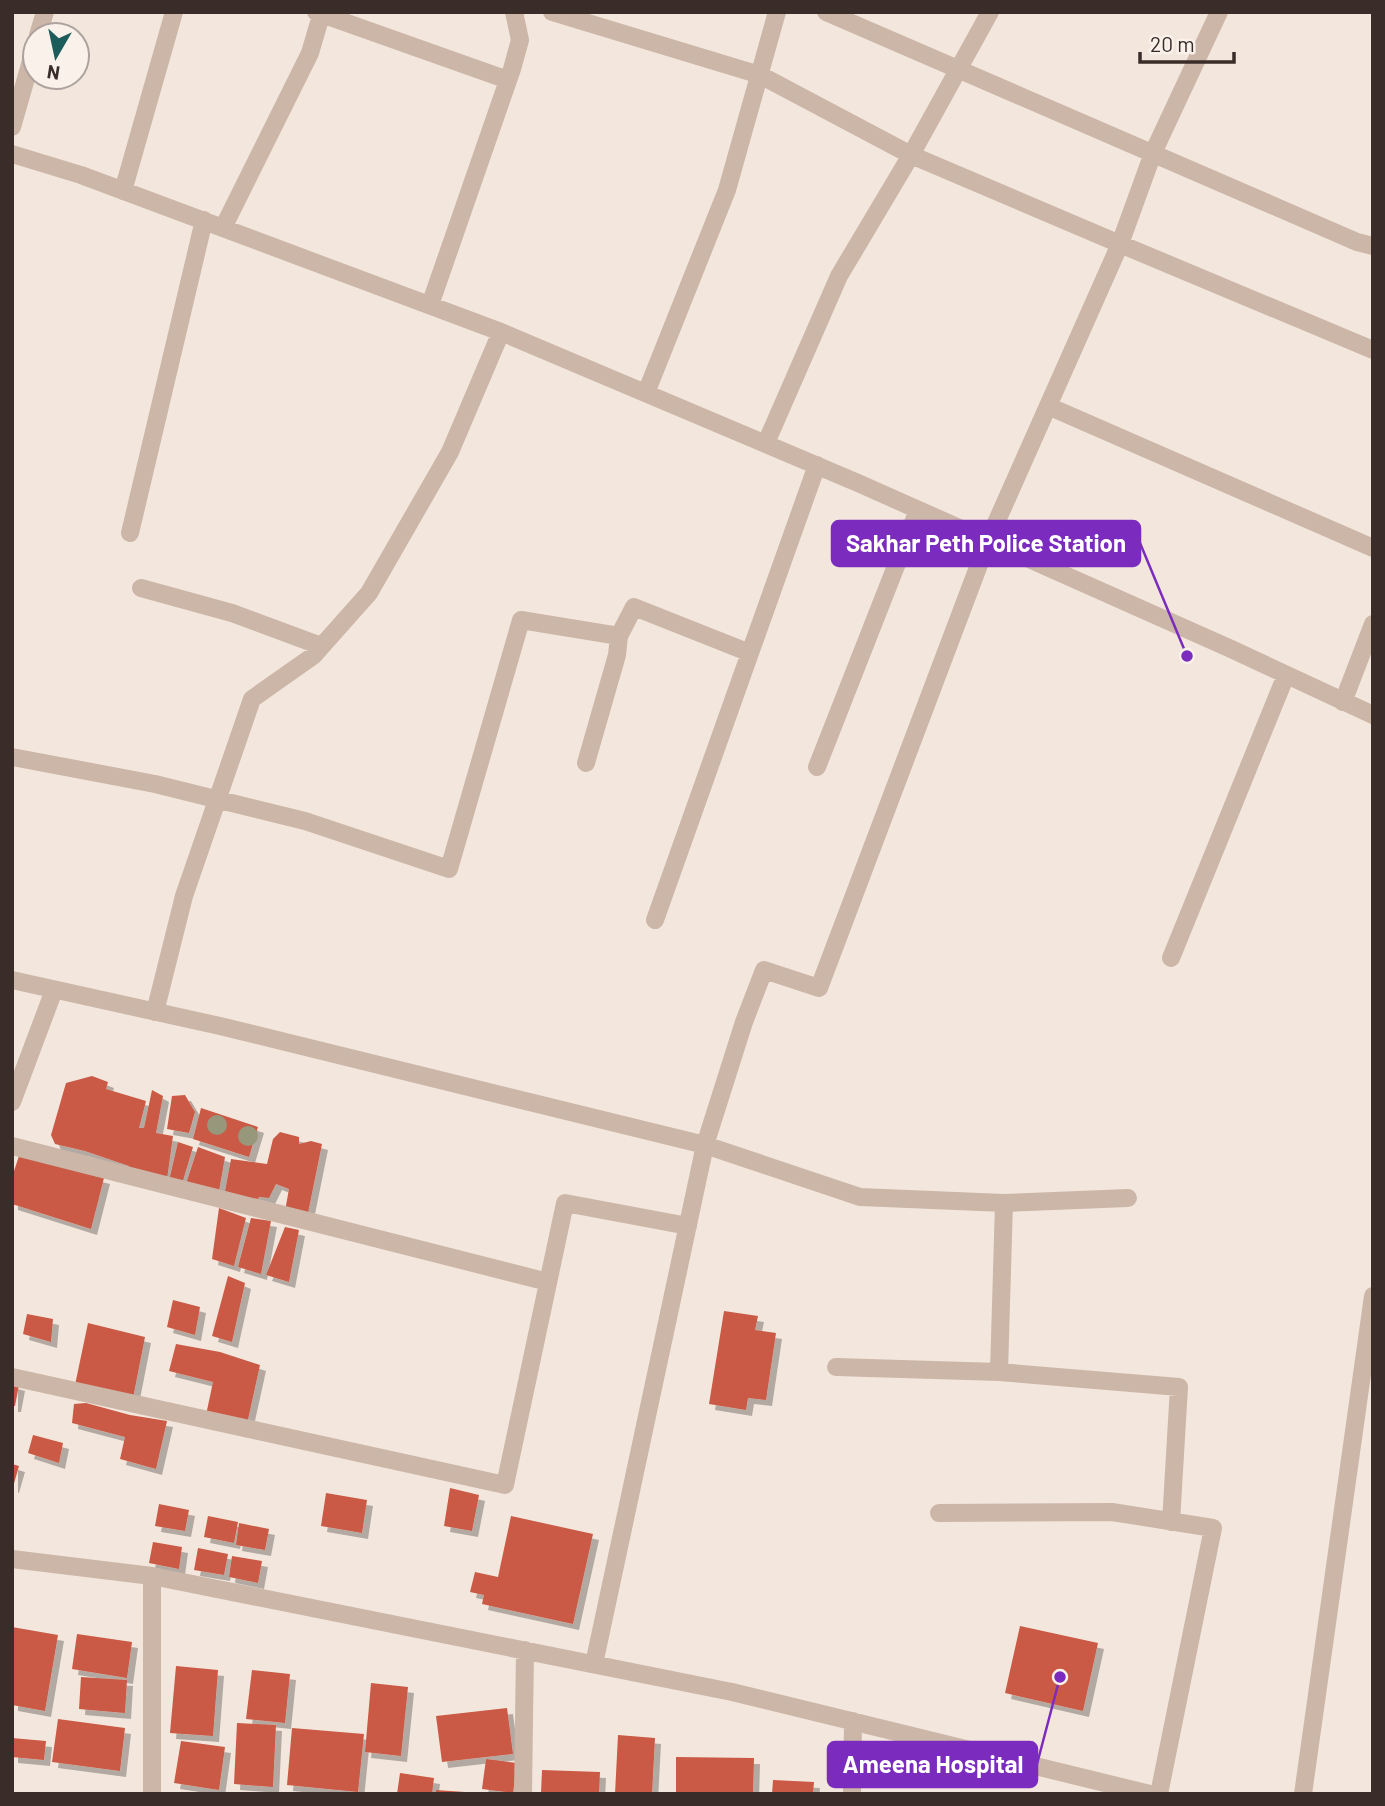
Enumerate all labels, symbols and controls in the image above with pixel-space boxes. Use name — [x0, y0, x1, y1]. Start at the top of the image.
north arrow — [21, 21, 91, 91]
scale bar — [1140, 21, 1234, 65]
text: 20 m — [1150, 31, 1195, 56]
text: N — [45, 61, 61, 86]
callout: Sakhar Peth Police Station — [832, 521, 1140, 566]
text: Sakhar Peth Police Station — [846, 528, 1126, 557]
callout: Ameena Hospital — [828, 1742, 1037, 1787]
text: Ameena Hospital — [843, 1749, 1023, 1778]

